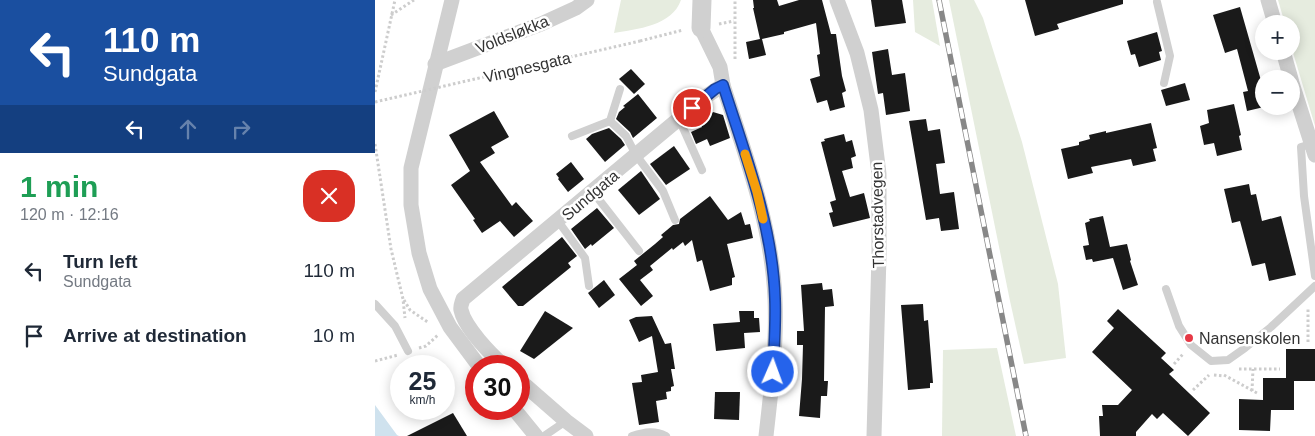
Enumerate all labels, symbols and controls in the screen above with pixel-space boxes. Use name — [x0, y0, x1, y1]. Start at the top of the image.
street label: Voldsløkka — [473, 12, 551, 57]
map controls — [1255, 15, 1300, 115]
button: + — [1255, 15, 1300, 60]
icon: left — [20, 20, 85, 85]
text: 110 m — [103, 20, 200, 59]
street label: Vingnesgata — [482, 49, 572, 86]
text: Sundgata — [103, 61, 197, 86]
button: − — [1255, 70, 1300, 115]
pin — [671, 87, 713, 129]
icon: arrive — [678, 94, 706, 122]
icon: left — [121, 115, 149, 143]
icon: ahead — [174, 115, 202, 143]
icon: right — [227, 115, 255, 143]
street label: Thorstadvegen — [868, 161, 887, 268]
street label: Sundgata — [559, 167, 622, 224]
text: 1 min — [20, 170, 98, 203]
button: close — [303, 170, 355, 222]
text: 120 m · 12:16 — [20, 206, 119, 223]
text: Turn left — [63, 251, 138, 272]
icon: left — [20, 257, 48, 285]
text: 110 m — [304, 260, 355, 281]
text: Sundgata — [63, 273, 132, 290]
icon: arrive — [20, 322, 48, 350]
text: Arrive at destination — [63, 325, 247, 346]
text: 10 m — [313, 325, 355, 346]
place label: Nansenskolen — [1199, 330, 1300, 347]
marker: Nansenskolen — [1183, 332, 1195, 344]
position arrow — [746, 345, 798, 397]
speed limit sign: 30 — [465, 355, 530, 420]
text: 25 — [409, 367, 436, 395]
text: km/h — [409, 393, 436, 407]

